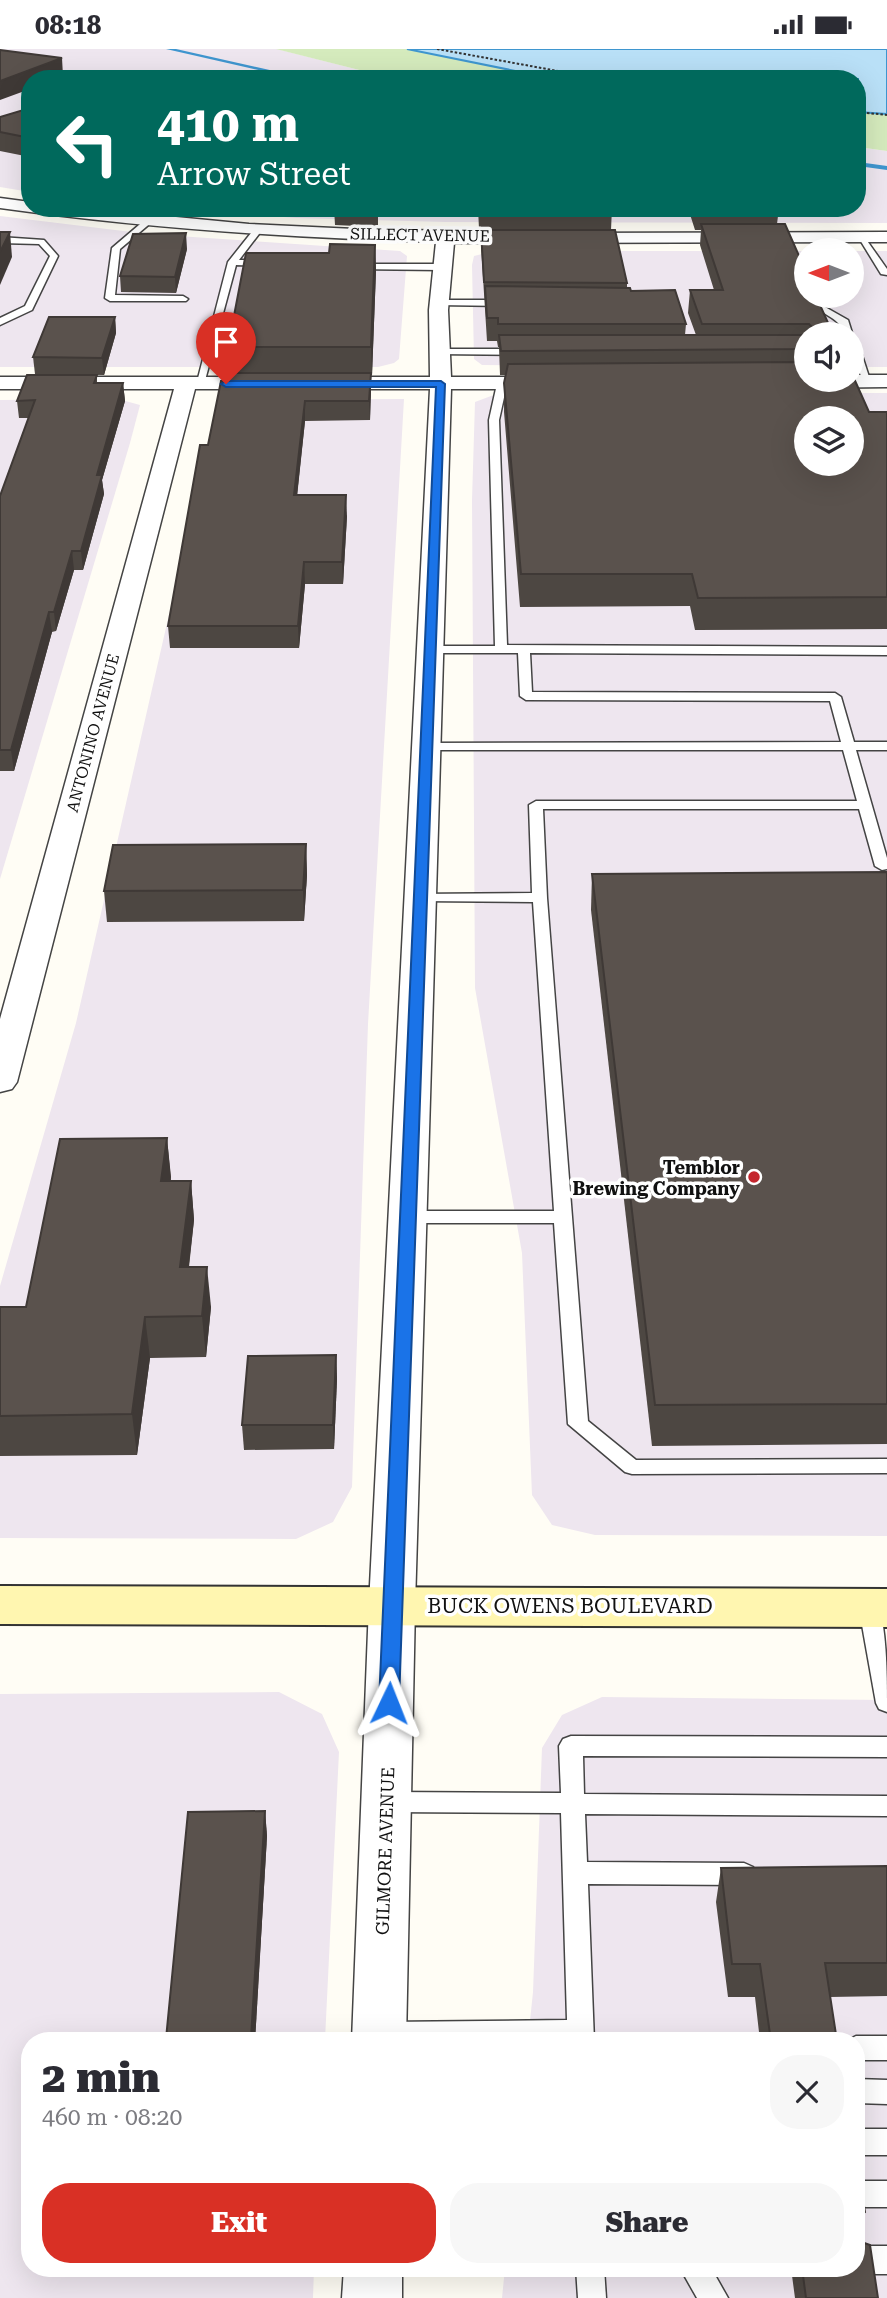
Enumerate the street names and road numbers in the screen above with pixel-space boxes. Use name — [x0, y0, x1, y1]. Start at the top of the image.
street label: SILLECT AVENUE — [350, 224, 490, 246]
street label: ANTONINO AVENUE — [63, 652, 123, 814]
street label: BUCK OWENS BOULEVARD — [427, 1594, 713, 1618]
street label: GILMORE AVENUE — [372, 1767, 398, 1935]

